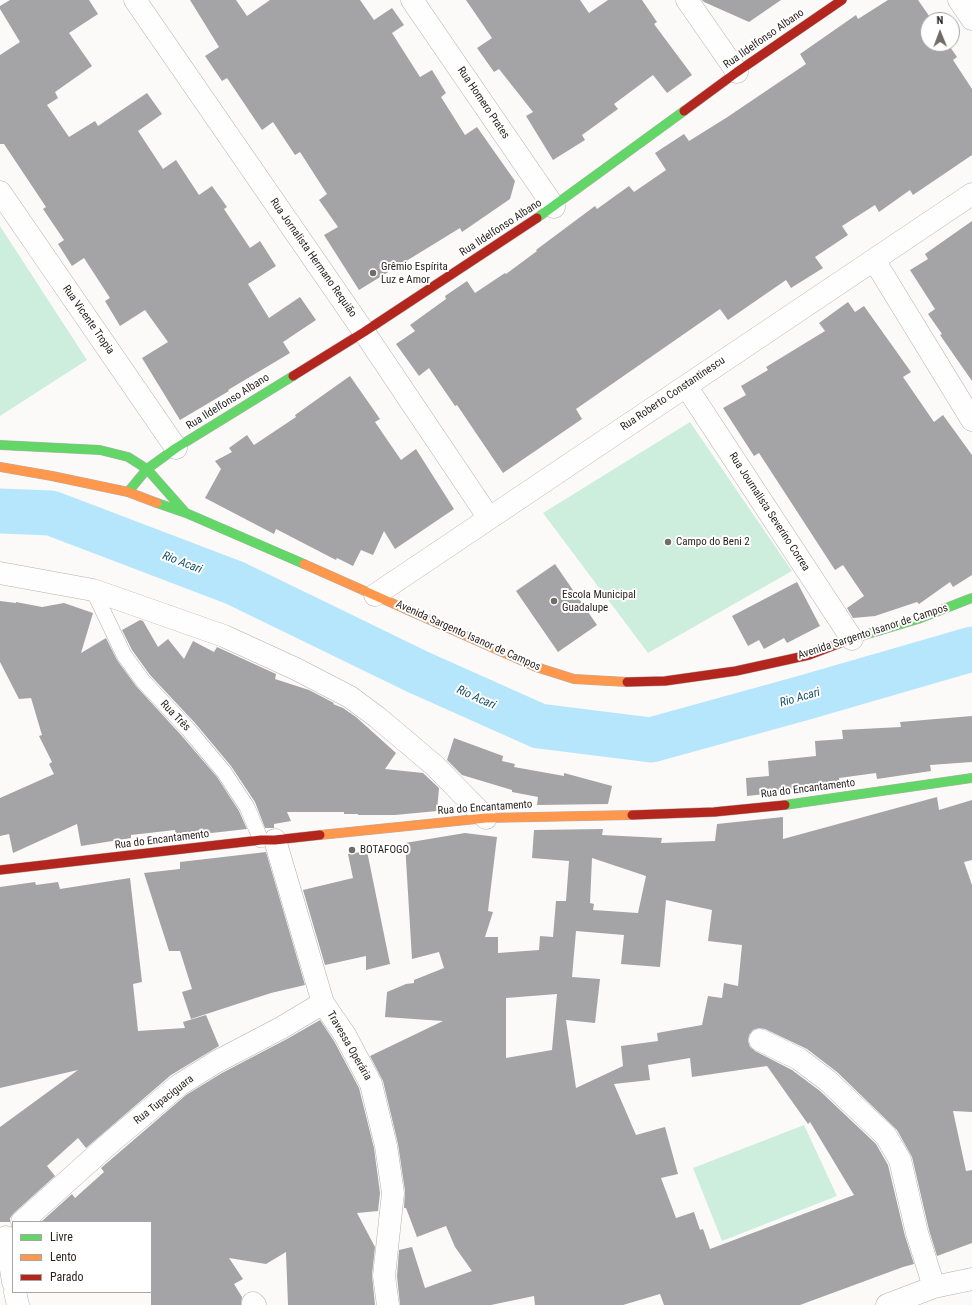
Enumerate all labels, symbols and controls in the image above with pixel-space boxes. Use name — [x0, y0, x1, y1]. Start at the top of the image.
street label: Rua Ildelfonso Albano — [721, 6, 807, 72]
north arrow — [920, 12, 960, 52]
text: N — [936, 14, 943, 27]
street label: Rua Homero Prates — [454, 65, 512, 141]
street label: Rua Jornalista Hermano Requião — [267, 196, 359, 320]
street label: Rua Ildelfonso Albano — [457, 197, 545, 259]
place label: Grêmio Espírita Luz e Amor — [381, 260, 448, 286]
marker: Grêmio Espírita Luz e Amor — [368, 268, 378, 278]
street label: Rua Vicente Tropia — [59, 283, 117, 357]
street label: Rua Roberto Constantinescu — [618, 354, 728, 434]
street label: Rua Ildelfonso Albano — [184, 371, 272, 433]
street label: Rua Journalista Severino Correa — [726, 450, 812, 574]
place label: Campo do Beni 2 — [676, 535, 750, 549]
marker: Campo do Beni 2 — [663, 537, 673, 547]
water label: Rio Acari — [160, 549, 204, 577]
place label: Escola Municipal Guadalupe — [562, 588, 636, 614]
marker: Escola Municipal Guadalupe — [549, 596, 559, 606]
street label: Avenida Sargento Isanor de Campos — [394, 598, 542, 674]
street label: Avenida Sargento Isanor de Campos — [796, 601, 950, 663]
water label: Rio Acari — [454, 683, 498, 713]
water label: Rio Acari — [778, 685, 822, 711]
street label: Rua Três — [157, 698, 193, 734]
street label: Rua do Encantamento — [760, 777, 856, 801]
street label: Rua do Encantamento — [437, 798, 533, 818]
street label: Rua do Encantamento — [114, 828, 210, 852]
place label: BOTAFOGO — [360, 843, 409, 857]
marker: BOTAFOGO — [347, 845, 357, 855]
street label: Travessa Operária — [324, 1009, 374, 1083]
street label: Rua Tupaciguara — [131, 1073, 197, 1127]
legend — [12, 1221, 152, 1293]
text: Livre — [50, 1230, 73, 1244]
text: Lento — [50, 1250, 77, 1264]
text: Parado — [50, 1270, 83, 1284]

